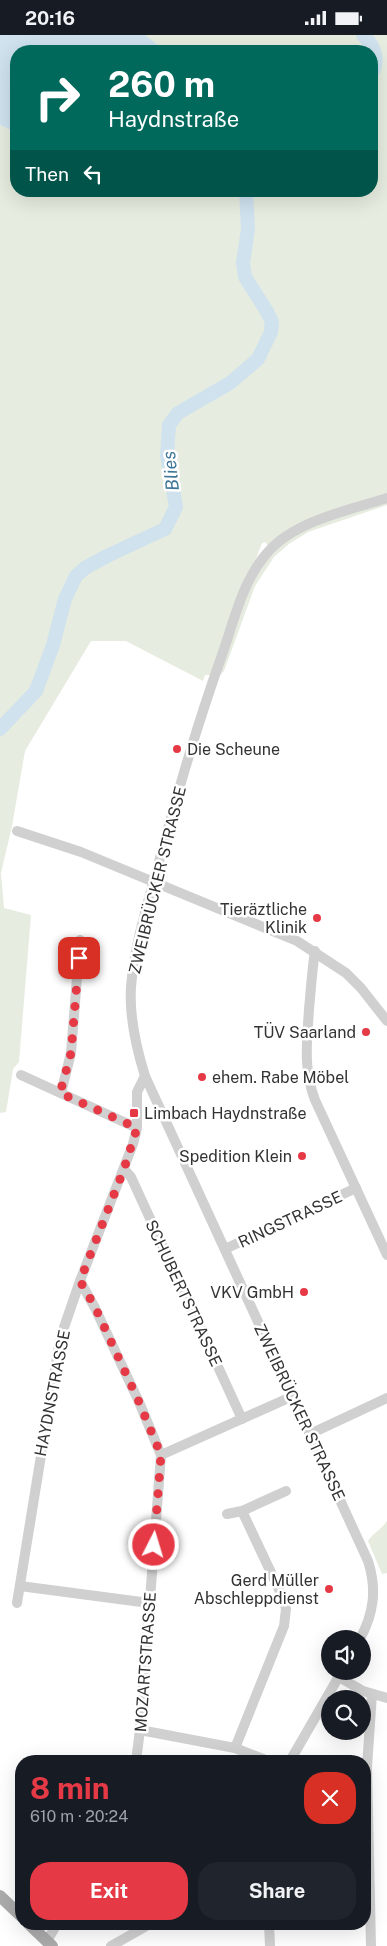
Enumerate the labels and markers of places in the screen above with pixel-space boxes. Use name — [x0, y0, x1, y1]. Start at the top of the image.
place label: Die Scheune — [187, 740, 280, 759]
marker: Die Scheune — [171, 743, 183, 755]
place label: Tieräztliche Klinik — [220, 900, 307, 937]
marker: Tieräztliche Klinik — [311, 912, 323, 924]
pin — [58, 937, 100, 979]
place label: TÜV Saarland — [254, 1022, 356, 1042]
marker: TÜV Saarland — [360, 1026, 372, 1038]
place label: ehem. Rabe Möbel — [212, 1068, 349, 1087]
marker: ehem. Rabe Möbel — [196, 1071, 208, 1083]
place label: Limbach Haydnstraße — [144, 1104, 307, 1123]
marker: Limbach Haydnstraße — [128, 1107, 140, 1119]
place label: Spedition Klein — [179, 1147, 292, 1166]
marker: Spedition Klein — [296, 1150, 308, 1162]
place label: VKV GmbH — [210, 1283, 294, 1302]
marker: VKV GmbH — [298, 1286, 310, 1298]
place label: Gerd Müller Abschleppdienst — [194, 1571, 319, 1608]
marker: Gerd Müller Abschleppdienst — [323, 1583, 335, 1595]

